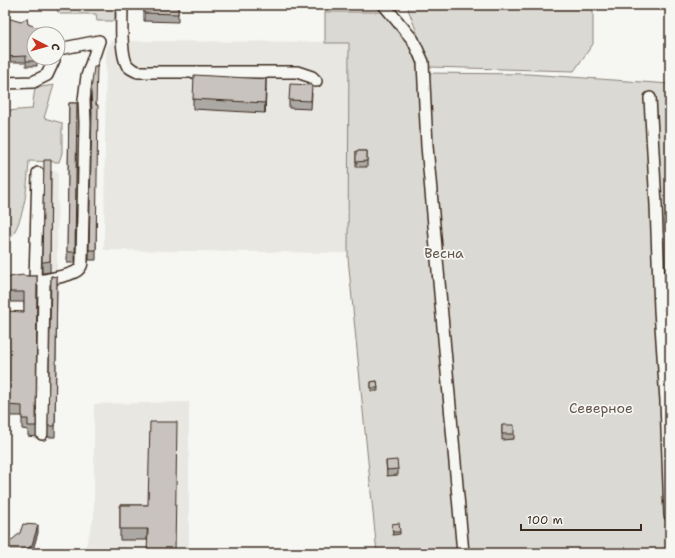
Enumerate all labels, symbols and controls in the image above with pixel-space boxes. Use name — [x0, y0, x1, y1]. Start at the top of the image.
north arrow — [26, 26, 66, 66]
text: С — [48, 43, 63, 51]
park label: Весна — [424, 244, 464, 262]
park label: Северное — [569, 399, 633, 417]
scale bar — [521, 506, 641, 532]
text: 100 m — [527, 512, 563, 528]

